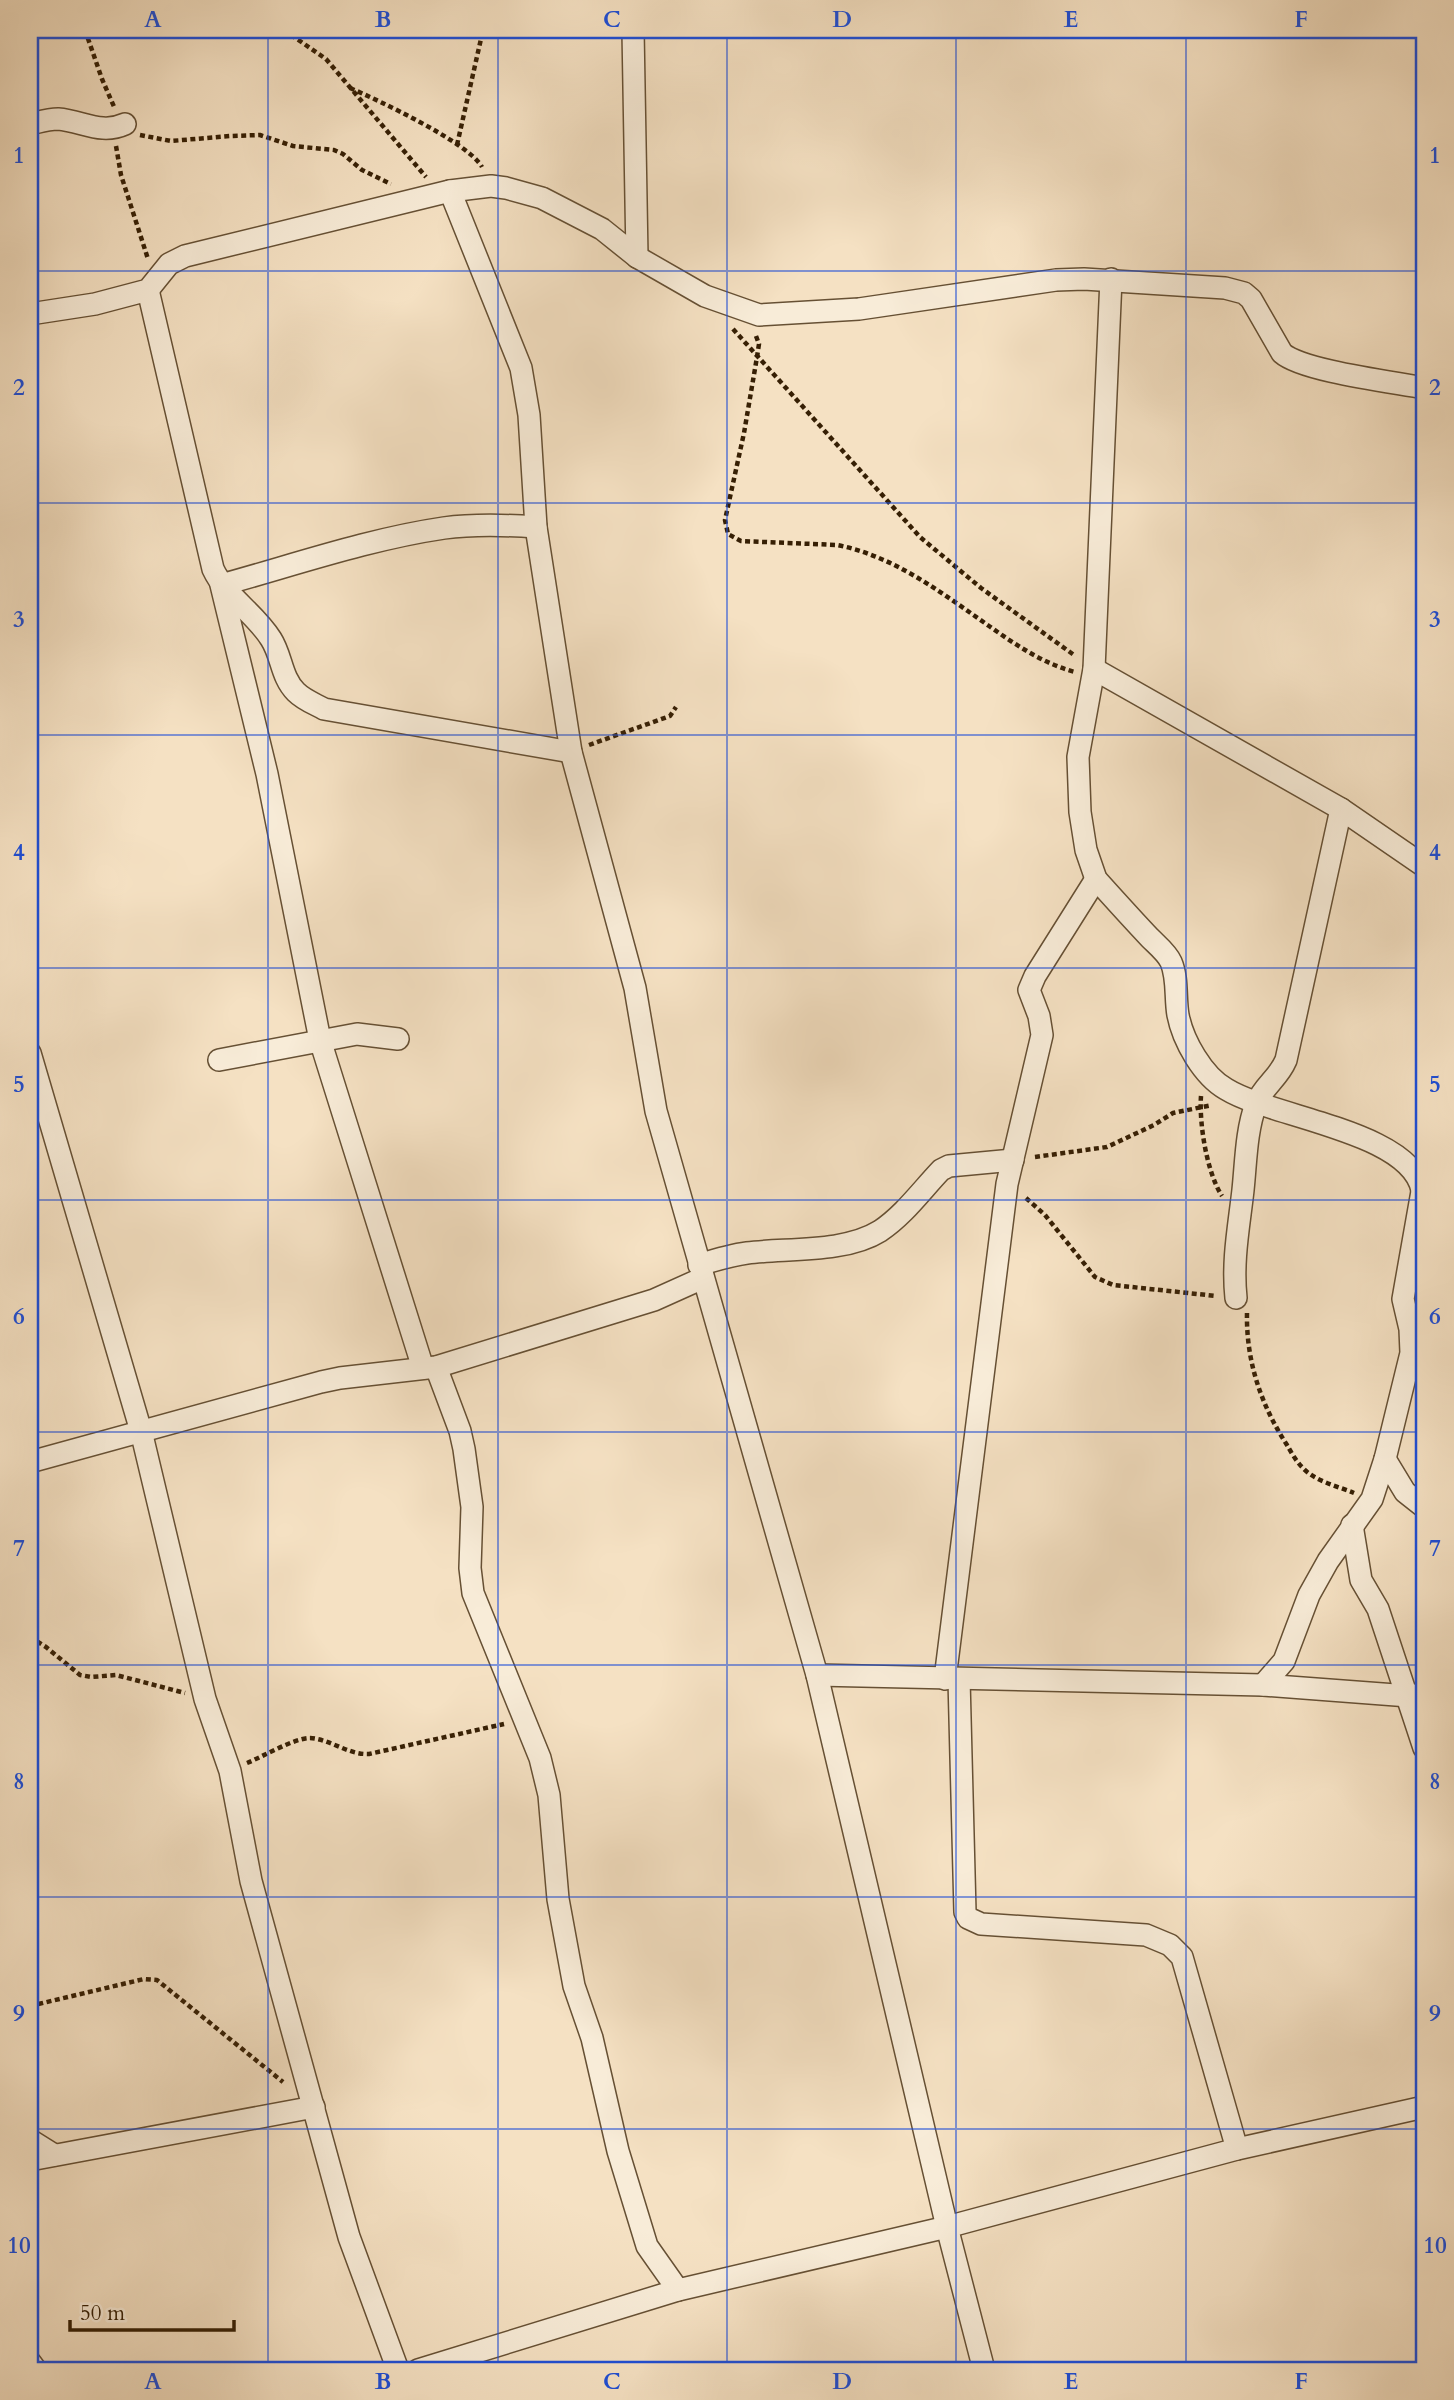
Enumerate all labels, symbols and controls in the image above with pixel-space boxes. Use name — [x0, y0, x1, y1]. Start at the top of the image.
text: A — [144, 4, 162, 35]
text: B — [375, 4, 391, 35]
text: C — [603, 4, 621, 35]
text: D — [832, 4, 852, 35]
text: E — [1064, 4, 1078, 35]
text: F — [1294, 4, 1308, 35]
text: 1 — [13, 140, 25, 171]
text: 1 — [1429, 140, 1441, 171]
text: 2 — [13, 372, 25, 403]
text: 2 — [1429, 372, 1441, 403]
text: 3 — [13, 604, 25, 635]
text: 3 — [1429, 604, 1441, 635]
text: 4 — [13, 837, 25, 868]
text: 4 — [1429, 837, 1441, 868]
text: 5 — [13, 1069, 25, 1100]
text: 5 — [1429, 1069, 1441, 1100]
text: 6 — [13, 1301, 25, 1332]
text: 6 — [1429, 1301, 1441, 1332]
text: 7 — [13, 1533, 25, 1564]
text: 7 — [1429, 1533, 1441, 1564]
text: 8 — [13, 1766, 25, 1797]
text: 8 — [1429, 1766, 1441, 1797]
text: 9 — [13, 1998, 25, 2029]
text: 9 — [1429, 1998, 1441, 2029]
text: 10 — [7, 2230, 31, 2261]
text: 10 — [1423, 2230, 1447, 2261]
scale bar — [70, 2288, 234, 2332]
text: 50 m — [80, 2299, 125, 2328]
text: A — [144, 2366, 162, 2397]
text: B — [375, 2366, 391, 2397]
text: C — [603, 2366, 621, 2397]
text: D — [832, 2366, 852, 2397]
text: E — [1064, 2366, 1078, 2397]
text: F — [1294, 2366, 1308, 2397]

